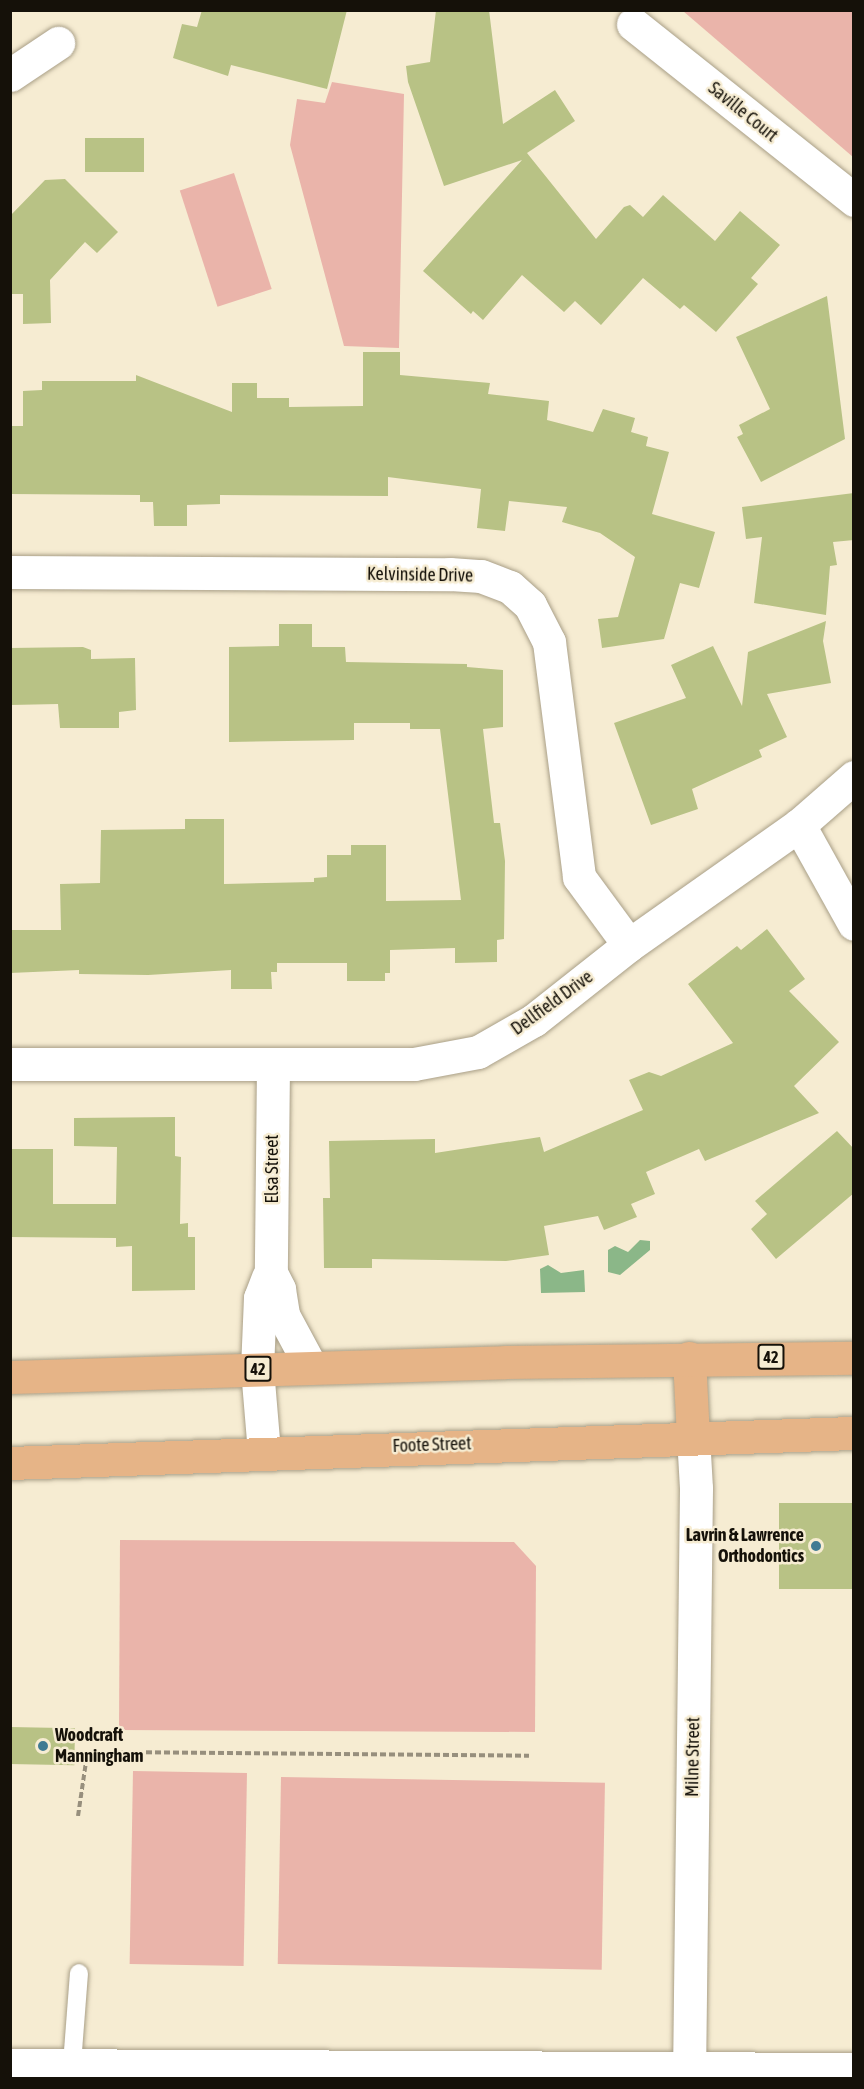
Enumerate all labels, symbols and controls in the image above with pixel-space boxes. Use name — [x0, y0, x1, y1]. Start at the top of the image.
street label: Saville Court — [704, 77, 782, 147]
street label: Kelvinside Drive — [367, 563, 473, 587]
street label: Dellfield Drive — [507, 966, 597, 1040]
street label: Elsa Street — [261, 1134, 283, 1204]
road number: 42 — [756, 1344, 786, 1370]
road number: 42 — [243, 1356, 273, 1382]
street label: Foote Street — [392, 1433, 472, 1457]
place label: Lavrin & Lawrence Orthodontics — [686, 1525, 804, 1568]
marker: Lavrin & Lawrence Orthodontics — [809, 1539, 823, 1553]
street label: Milne Street — [682, 1717, 704, 1797]
place label: Woodcraft Manningham — [55, 1725, 144, 1768]
marker: Woodcraft Manningham — [36, 1739, 50, 1753]

